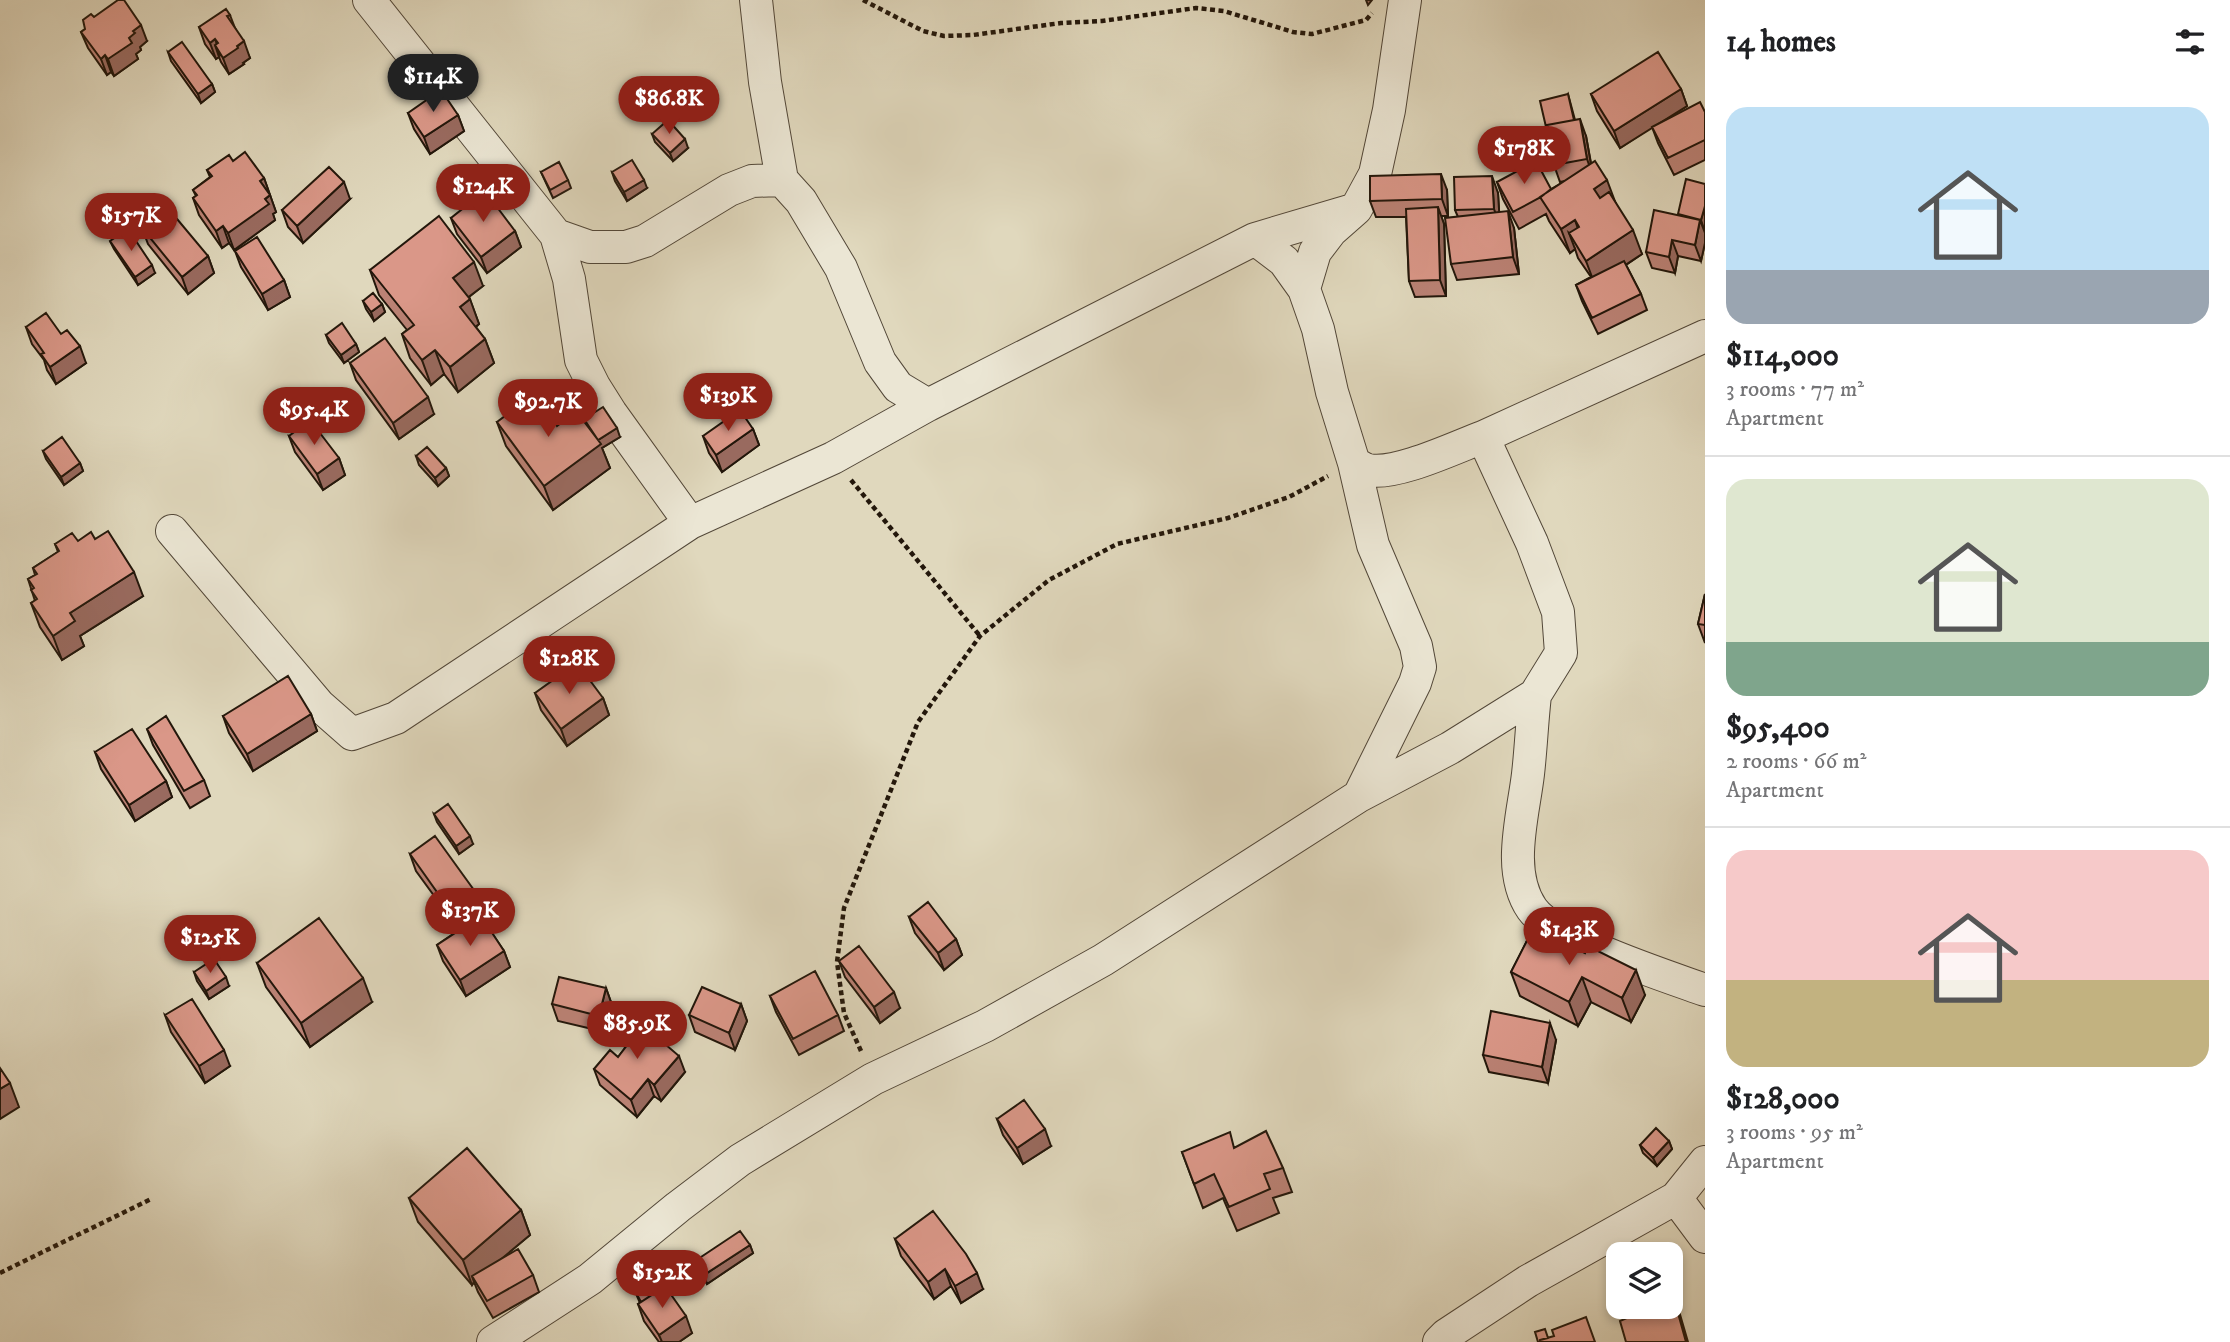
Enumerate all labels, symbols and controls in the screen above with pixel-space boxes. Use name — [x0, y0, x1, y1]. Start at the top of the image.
icon: filters — [2171, 23, 2209, 61]
text: 14 homes — [1726, 24, 1836, 61]
pin: $114K — [384, 54, 482, 114]
text: $114K — [404, 62, 462, 91]
pin: $86.8K — [612, 76, 726, 136]
text: $86.8K — [634, 84, 704, 113]
pin: $178K — [1475, 127, 1573, 186]
text: $178K — [1494, 134, 1554, 163]
icon: home — [1905, 152, 2031, 278]
pin: $124K — [434, 164, 532, 224]
text: $124K — [452, 172, 514, 201]
pin: $157K — [82, 194, 180, 253]
text: $157K — [101, 201, 161, 230]
text: $114,000 — [1726, 338, 1839, 375]
pin: $139K — [679, 374, 777, 433]
text: 3 rooms · 77 m² — [1726, 375, 1864, 404]
pin: $92.7K — [491, 380, 605, 439]
text: $139K — [699, 381, 757, 410]
text: $92.7K — [514, 387, 582, 416]
pin: $95.4K — [257, 388, 371, 447]
text: $95.4K — [279, 395, 349, 424]
text: Apartment — [1726, 404, 1824, 433]
icon: home — [1905, 524, 2031, 650]
pin: $128K — [520, 636, 618, 696]
text: $128K — [539, 644, 599, 673]
text: $95,400 — [1726, 710, 1830, 747]
text: 2 rooms · 66 m² — [1726, 747, 1866, 776]
text: Apartment — [1726, 776, 1824, 805]
pin: $137K — [421, 888, 519, 948]
icon: home — [1905, 895, 2031, 1021]
text: $137K — [441, 896, 499, 925]
pin: $143K — [1520, 908, 1618, 967]
text: $143K — [1540, 915, 1598, 944]
pin: $125K — [161, 916, 259, 975]
text: $125K — [180, 923, 240, 952]
pin: $85.9K — [580, 1002, 694, 1061]
text: $85.9K — [603, 1009, 671, 1038]
text: $128,000 — [1726, 1081, 1840, 1118]
text: 3 rooms · 95 m² — [1726, 1118, 1863, 1147]
text: Apartment — [1726, 1147, 1824, 1176]
map controls — [1606, 1242, 1683, 1319]
button: layers — [1606, 1242, 1683, 1319]
pin: $152K — [613, 1250, 711, 1310]
text: $152K — [632, 1258, 692, 1287]

